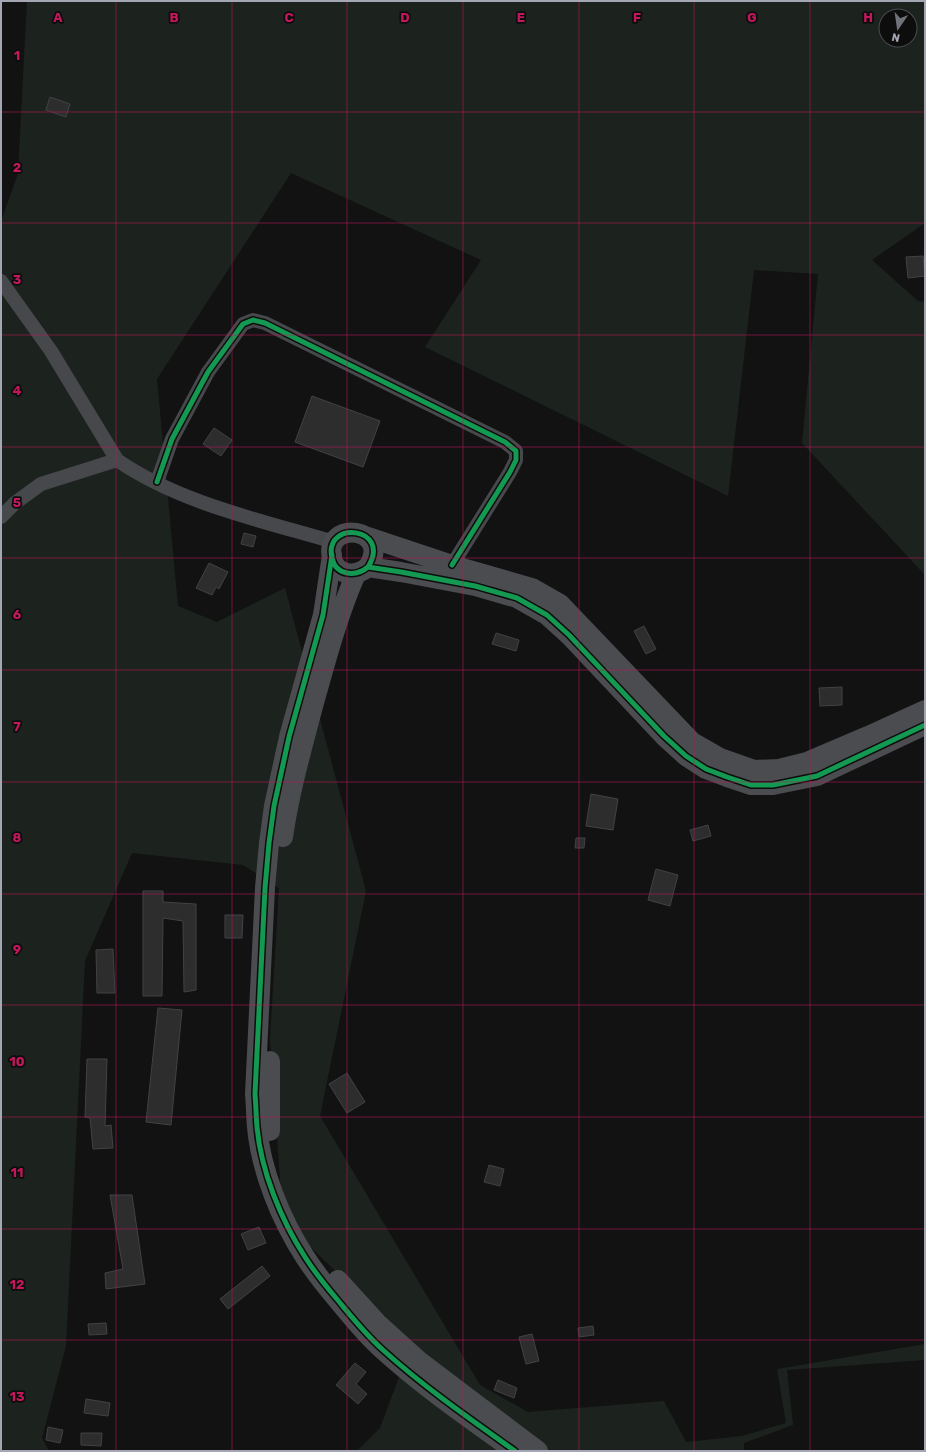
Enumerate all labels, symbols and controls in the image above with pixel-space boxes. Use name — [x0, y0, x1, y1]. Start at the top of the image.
north arrow — [878, 8, 918, 48]
text: A — [53, 10, 63, 25]
text: B — [169, 10, 179, 25]
text: C — [284, 10, 294, 25]
text: D — [400, 10, 410, 25]
text: E — [517, 10, 525, 25]
text: F — [633, 10, 641, 25]
text: G — [747, 10, 757, 25]
text: H — [863, 10, 873, 25]
text: N — [890, 30, 901, 44]
text: 1 — [14, 48, 20, 63]
text: 2 — [13, 160, 21, 175]
text: 3 — [13, 272, 22, 287]
text: 4 — [13, 383, 22, 398]
text: 5 — [13, 495, 21, 510]
text: 6 — [13, 607, 22, 622]
text: 7 — [13, 719, 21, 734]
text: 8 — [13, 830, 22, 845]
text: 9 — [13, 942, 21, 957]
text: 10 — [9, 1054, 25, 1069]
text: 11 — [11, 1165, 23, 1180]
text: 12 — [10, 1277, 24, 1292]
text: 13 — [9, 1389, 25, 1404]

